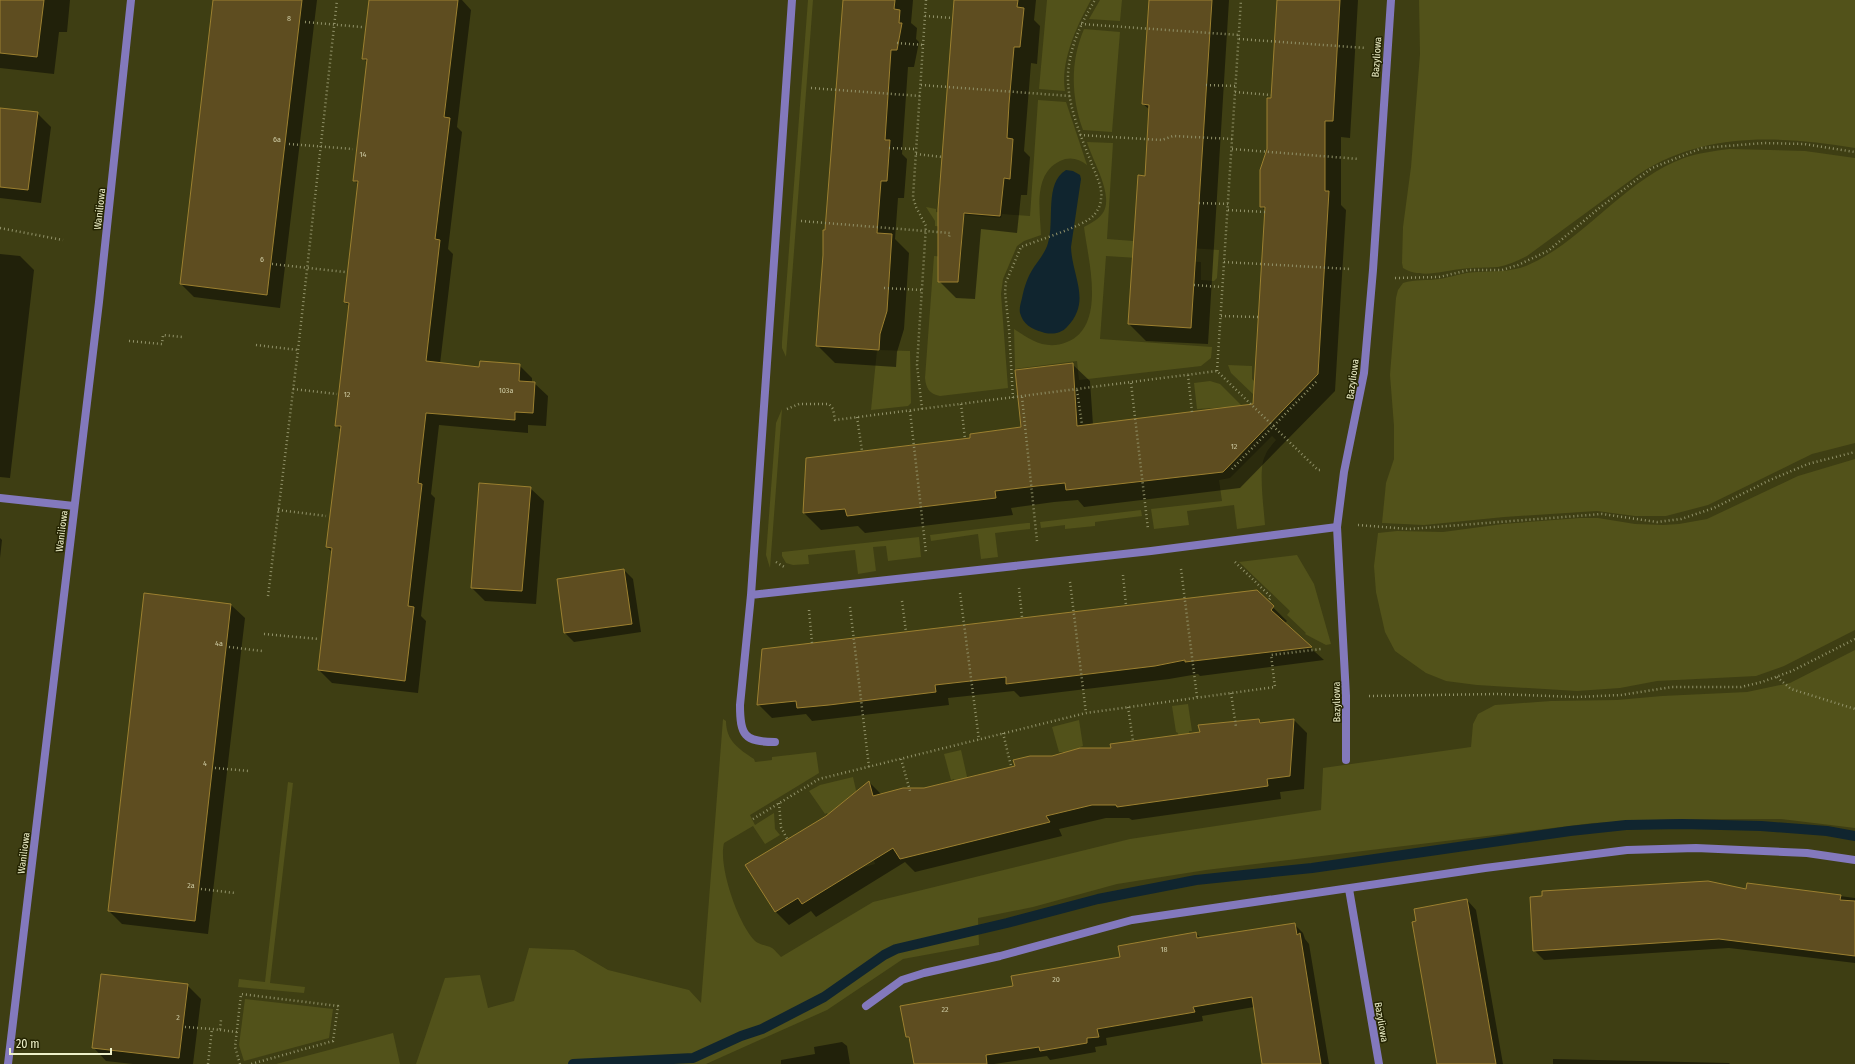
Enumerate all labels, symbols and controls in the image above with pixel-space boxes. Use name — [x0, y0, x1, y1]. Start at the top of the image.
house number: 8 — [287, 14, 291, 23]
street label: Bazyliowa — [1370, 36, 1384, 78]
house number: 6a — [273, 135, 281, 144]
house number: 14 — [360, 150, 367, 159]
street label: Waniliowa — [92, 188, 108, 230]
house number: 6 — [260, 255, 264, 264]
street label: Bazyliowa — [1344, 358, 1362, 400]
house number: 103a — [499, 386, 513, 395]
house number: 12 — [344, 390, 351, 399]
house number: 12 — [1231, 442, 1238, 451]
street label: Waniliowa — [54, 510, 70, 553]
house number: 4a — [215, 639, 223, 648]
street label: Bazyliowa — [1331, 682, 1343, 722]
house number: 4 — [203, 759, 207, 768]
street label: Waniliowa — [16, 832, 32, 875]
house number: 2a — [187, 881, 195, 890]
house number: 18 — [1160, 945, 1168, 954]
house number: 20 — [1052, 975, 1060, 984]
street label: Bazyliowa — [1372, 1001, 1390, 1043]
house number: 22 — [941, 1005, 949, 1014]
house number: 2 — [176, 1013, 180, 1022]
scale bar — [10, 1030, 111, 1056]
text: 20 m — [16, 1037, 40, 1051]

